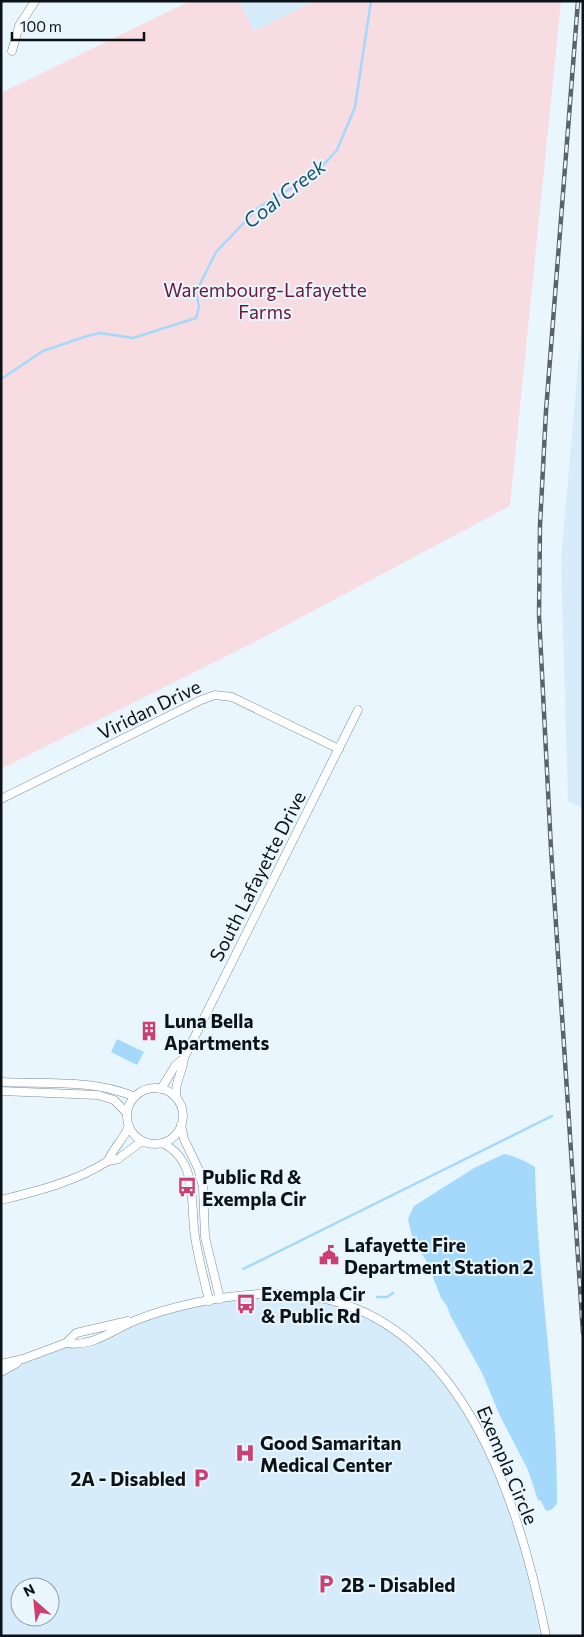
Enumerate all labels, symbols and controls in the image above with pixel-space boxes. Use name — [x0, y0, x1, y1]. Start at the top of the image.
scale bar — [12, 10, 145, 42]
text: 100 m — [20, 17, 62, 35]
water label: Coal Creek — [238, 153, 331, 233]
park label: Warembourg-Lafayette Farms — [163, 278, 367, 323]
street label: Viridan Drive — [94, 674, 204, 744]
street label: South Lafayette Drive — [204, 787, 310, 965]
place label: Luna Bella Apartments — [164, 1009, 269, 1054]
building icon: Luna Bella Apartments — [138, 1020, 160, 1042]
place label: Public Rd & Exempla Cir — [202, 1165, 307, 1210]
bus stop icon: Public Rd & Exempla Cir — [176, 1176, 198, 1198]
place label: Lafayette Fire Department Station 2 — [344, 1233, 534, 1278]
public building icon: Lafayette Fire Department Station 2 — [318, 1244, 340, 1266]
place label: Exempla Cir & Public Rd — [261, 1282, 366, 1327]
bus stop icon: Exempla Cir & Public Rd — [235, 1293, 257, 1315]
street label: Exempla Circle — [473, 1402, 543, 1528]
place label: Good Samaritan Medical Center — [260, 1431, 401, 1476]
hospital icon: Good Samaritan Medical Center — [234, 1442, 256, 1464]
place label: 2A - Disabled — [71, 1467, 186, 1490]
parking icon: 2A - Disabled — [190, 1467, 212, 1489]
parking icon: 2B - Disabled — [315, 1573, 337, 1595]
place label: 2B - Disabled — [341, 1573, 455, 1596]
north arrow — [10, 1577, 60, 1627]
text: N — [20, 1580, 37, 1600]

